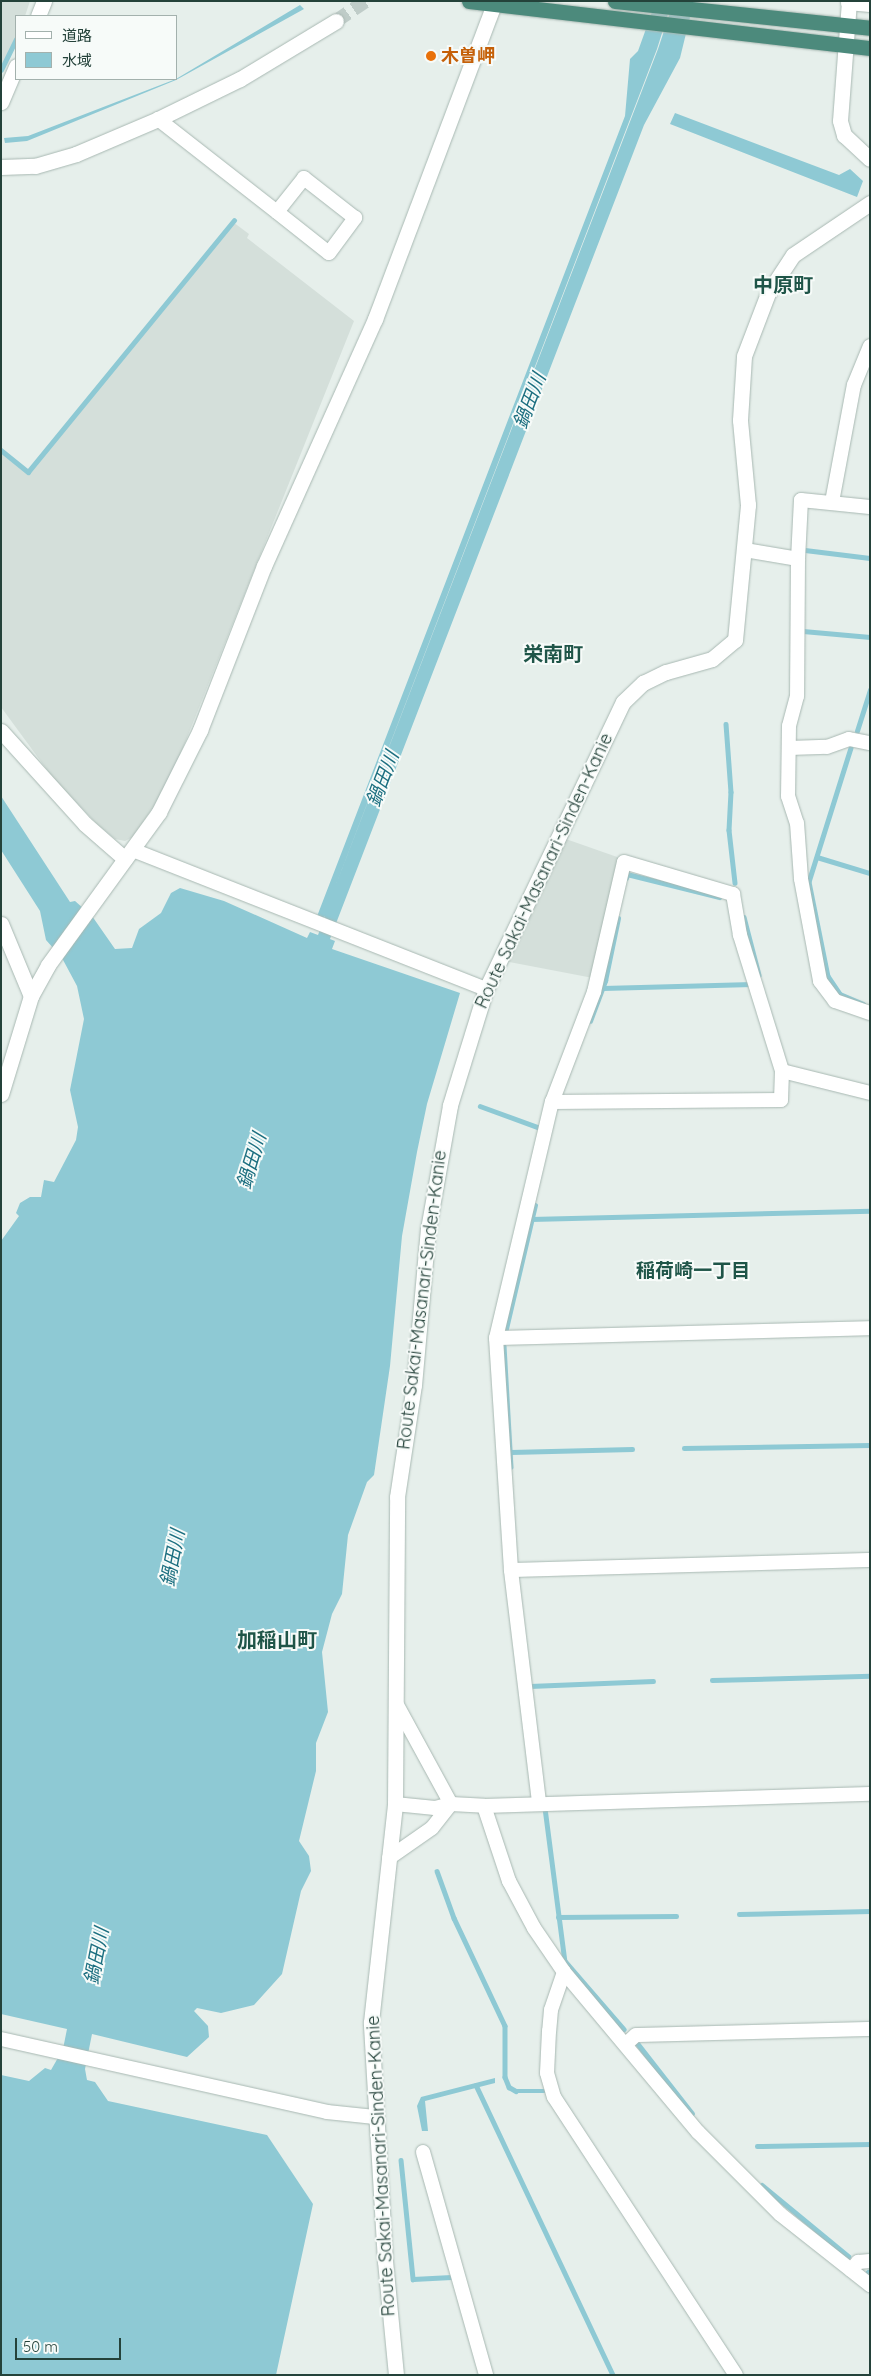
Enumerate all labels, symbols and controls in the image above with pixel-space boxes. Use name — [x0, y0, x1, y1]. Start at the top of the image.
legend — [15, 15, 178, 80]
text: 道路 — [62, 26, 92, 45]
place label: 木曽岬 — [441, 45, 495, 67]
marker: 木曽岬 — [425, 50, 437, 62]
text: 水域 — [62, 51, 92, 70]
district label: 中原町 — [753, 272, 813, 296]
water label: 鍋田川 — [509, 370, 551, 432]
district label: 栄南町 — [523, 641, 583, 665]
street label: Route Sakai-Masanari-Sinden-Kanie — [471, 730, 617, 1012]
water label: 鍋田川 — [362, 748, 404, 810]
water label: 鍋田川 — [233, 1130, 271, 1192]
street label: Route Sakai-Masanari-Sinden-Kanie — [393, 1149, 451, 1451]
district label: 稲荷崎一丁目 — [636, 1260, 750, 1282]
water label: 鍋田川 — [156, 1528, 190, 1588]
district label: 加稲山町 — [237, 1627, 317, 1651]
water label: 鍋田川 — [80, 1926, 114, 1986]
street label: Route Sakai-Masanari-Sinden-Kanie — [362, 2015, 400, 2317]
scale bar — [18, 2328, 124, 2360]
text: 50 m — [23, 2337, 58, 2356]

